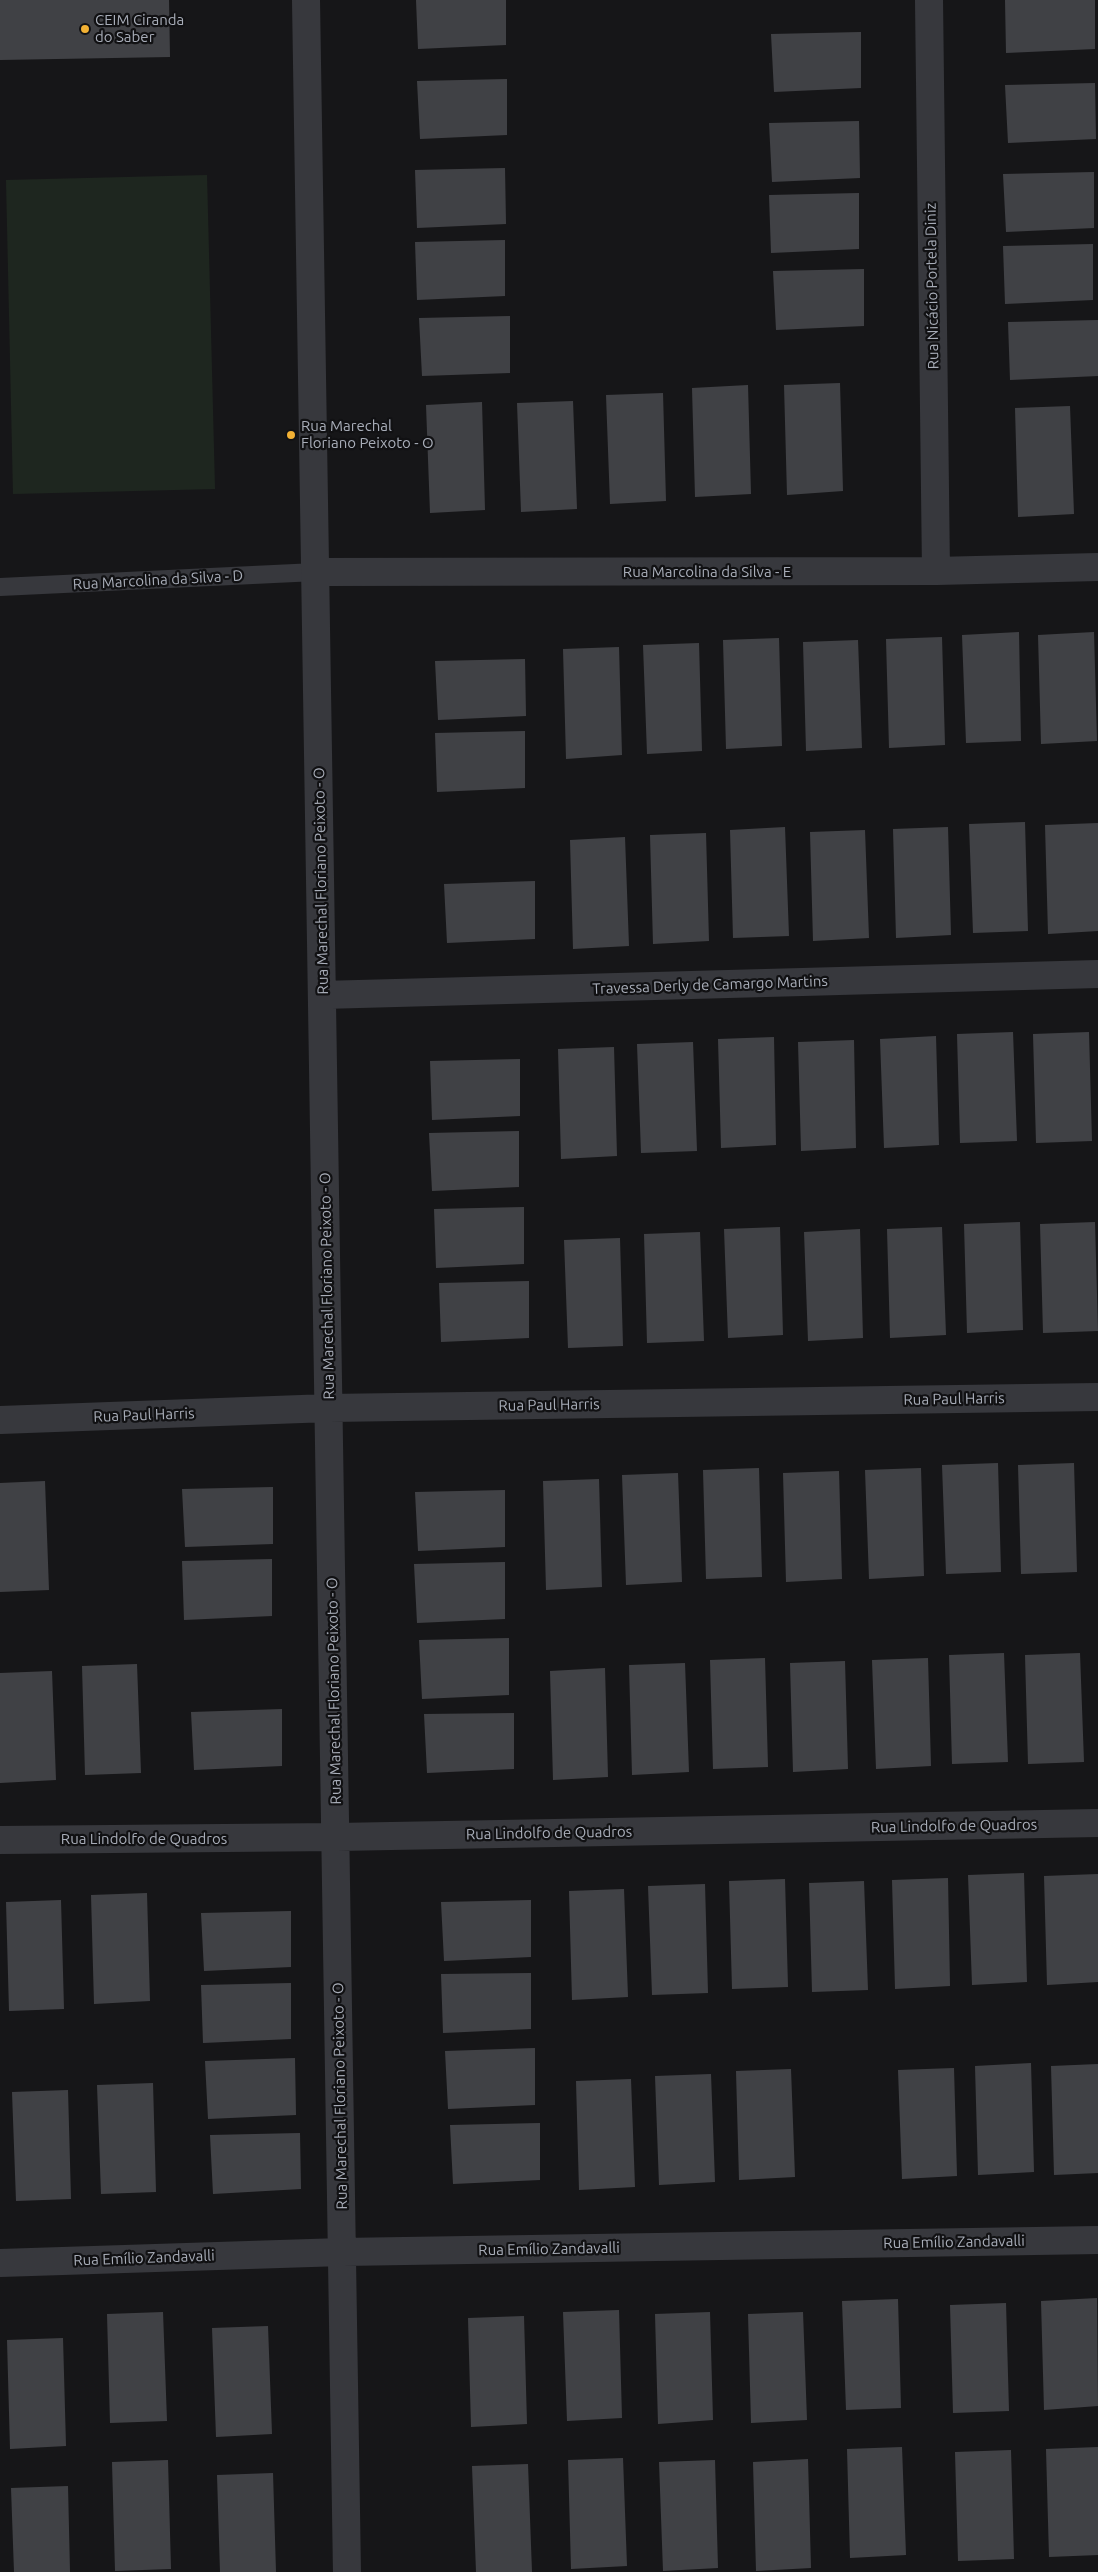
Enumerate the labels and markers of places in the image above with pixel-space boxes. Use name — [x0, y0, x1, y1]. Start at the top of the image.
place label: CEIM Ciranda do Saber — [95, 11, 184, 46]
marker: CEIM Ciranda do Saber — [79, 23, 91, 35]
place label: Rua Marechal Floriano Peixoto - O — [301, 417, 434, 452]
marker: Rua Marechal Floriano Peixoto - O — [285, 429, 297, 441]

